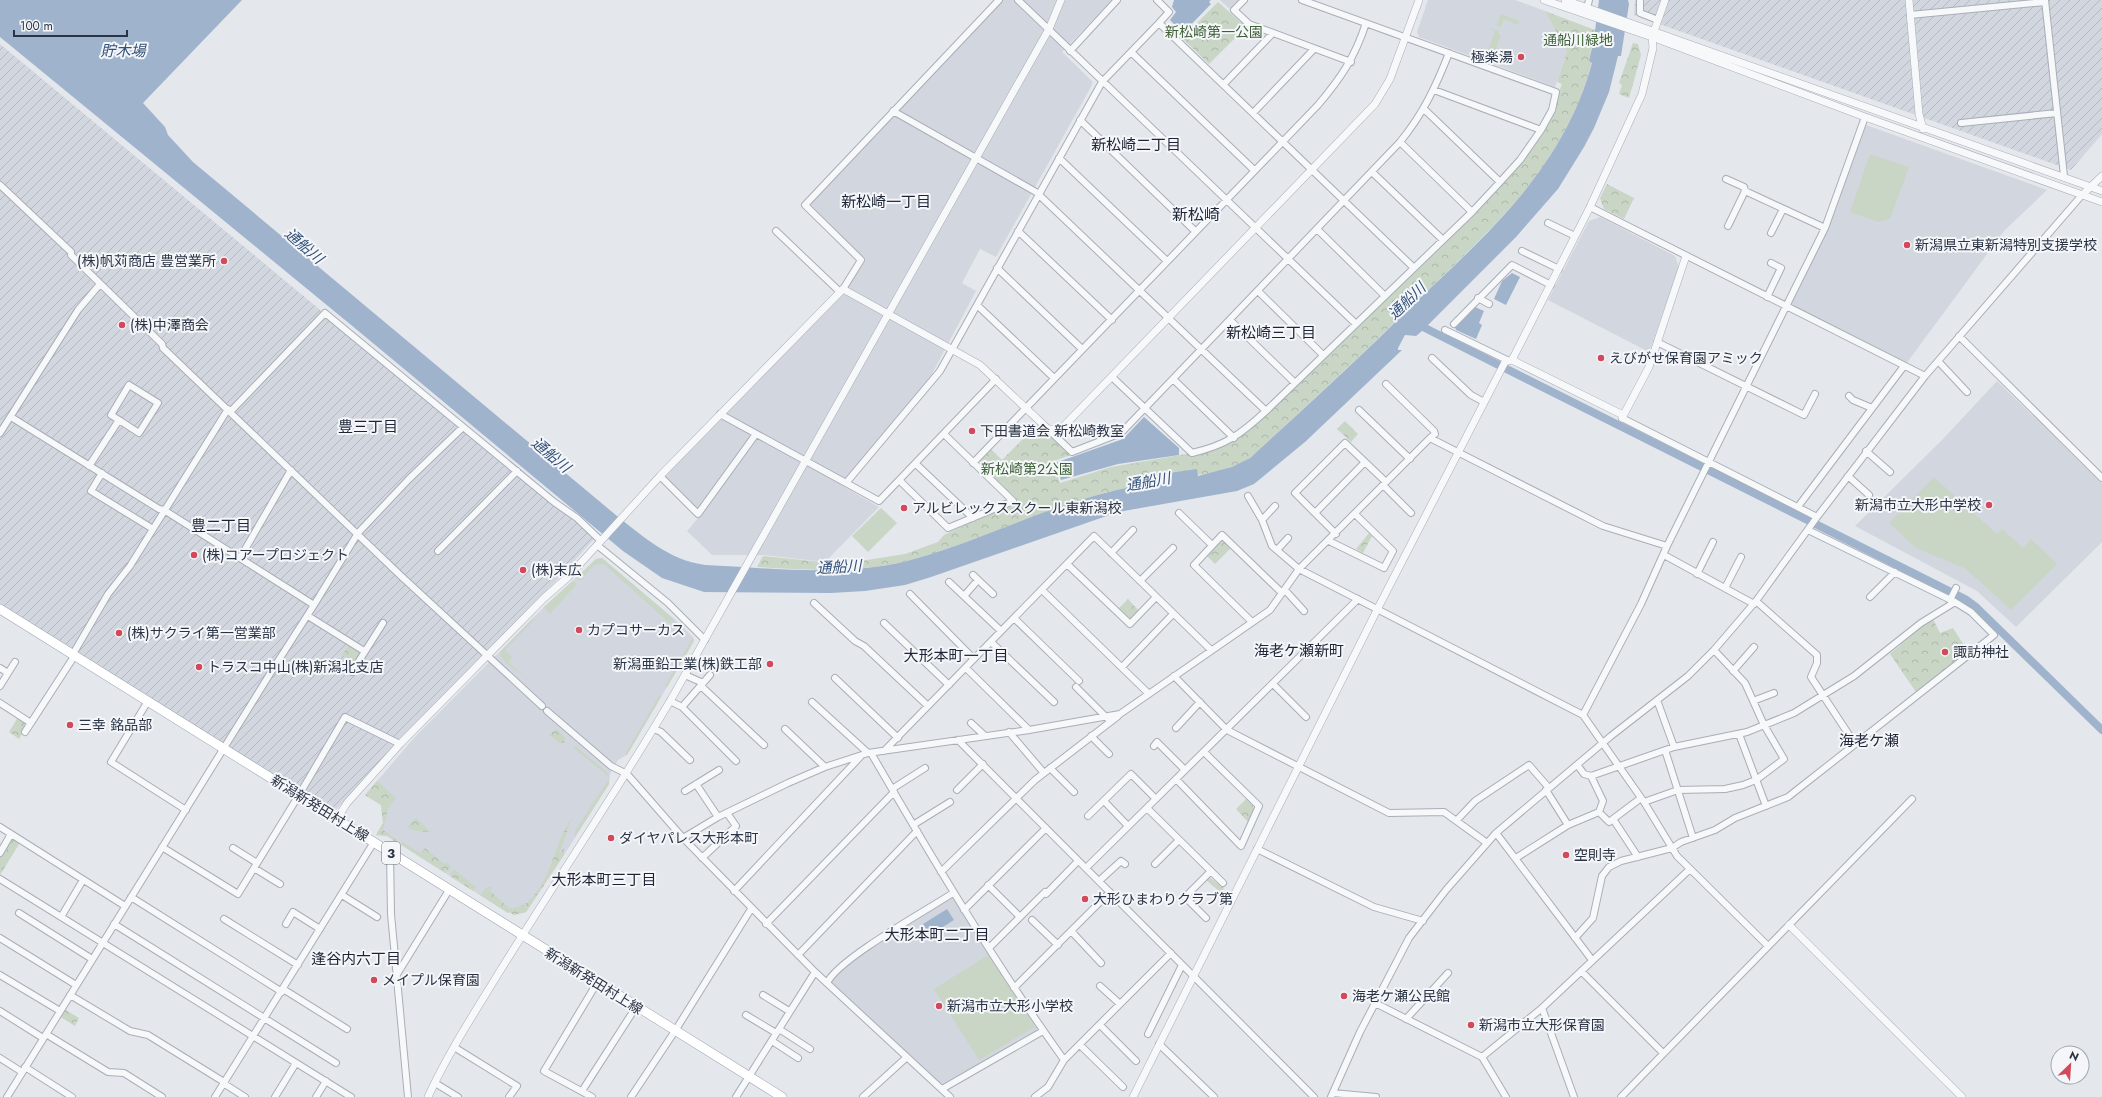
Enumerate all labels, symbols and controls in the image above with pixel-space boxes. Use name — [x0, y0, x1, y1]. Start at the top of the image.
scale bar — [14, 12, 127, 38]
text: 100 m — [20, 17, 53, 35]
park label: 新松崎第一公園 — [1165, 22, 1263, 42]
park label: 通船川緑地 — [1543, 30, 1613, 50]
water label: 貯木場 — [100, 40, 147, 62]
place label: 極楽湯 — [1471, 47, 1513, 67]
marker: 極楽湯 — [1516, 52, 1526, 62]
district label: 新松崎二丁目 — [1091, 134, 1181, 156]
district label: 新松崎一丁目 — [841, 191, 931, 213]
district label: 新松崎 — [1172, 203, 1220, 226]
water label: 通船川 — [280, 223, 330, 270]
place label: 新潟県立東新潟特別支援学校 — [1915, 235, 2097, 255]
marker: 新潟県立東新潟特別支援学校 — [1902, 240, 1912, 250]
place label: (株)帆苅商店 豊営業所 — [77, 251, 216, 271]
marker: (株)帆苅商店 豊営業所 — [219, 256, 229, 266]
water label: 通船川 — [1383, 276, 1432, 325]
place label: (株)中澤商会 — [130, 315, 209, 335]
marker: (株)中澤商会 — [117, 320, 127, 330]
district label: 新松崎三丁目 — [1226, 322, 1316, 344]
place label: えびがせ保育園アミック — [1609, 348, 1763, 368]
marker: えびがせ保育園アミック — [1596, 353, 1606, 363]
district label: 豊三丁目 — [338, 416, 398, 438]
place label: 下田書道会 新松崎教室 — [980, 421, 1124, 441]
marker: 下田書道会 新松崎教室 — [967, 426, 977, 436]
water label: 通船川 — [527, 432, 577, 479]
park label: 新松崎第２公園 — [981, 459, 1073, 479]
water label: 通船川 — [1124, 467, 1174, 497]
place label: 新潟市立大形中学校 — [1855, 495, 1981, 515]
place label: アルビレックススクール東新潟校 — [912, 498, 1121, 518]
marker: 新潟市立大形中学校 — [1984, 500, 1994, 510]
marker: アルビレックススクール東新潟校 — [899, 503, 909, 513]
district label: 豊二丁目 — [191, 515, 251, 537]
place label: (株)コアープロジェクト — [202, 545, 349, 565]
marker: (株)コアープロジェクト — [189, 550, 199, 560]
water label: 通船川 — [816, 555, 864, 579]
place label: (株)末広 — [531, 560, 582, 580]
marker: (株)末広 — [518, 565, 528, 575]
place label: カプコサーカス — [587, 620, 685, 640]
place label: (株)サクライ第一営業部 — [127, 623, 276, 643]
marker: カプコサーカス — [574, 625, 584, 635]
marker: (株)サクライ第一営業部 — [114, 628, 124, 638]
district label: 海老ケ瀬新町 — [1254, 640, 1344, 662]
place label: 諏訪神社 — [1953, 642, 2009, 662]
district label: 大形本町一丁目 — [903, 645, 1009, 667]
marker: 諏訪神社 — [1940, 647, 1950, 657]
place label: 新潟亜鉛工業(株)鉄工部 — [613, 654, 762, 674]
place label: トラスコ中山(株)新潟北支店 — [207, 657, 383, 677]
marker: 新潟亜鉛工業(株)鉄工部 — [765, 659, 775, 669]
marker: トラスコ中山(株)新潟北支店 — [194, 662, 204, 672]
place label: 三幸 銘品部 — [78, 715, 152, 735]
marker: 三幸 銘品部 — [65, 720, 75, 730]
district label: 海老ケ瀬 — [1839, 730, 1899, 752]
street label: 新潟新発田村上線 — [267, 770, 373, 846]
place label: ダイヤパレス大形本町 — [619, 828, 758, 848]
marker: ダイヤパレス大形本町 — [606, 833, 616, 843]
road number: 3 — [382, 842, 400, 864]
place label: 空則寺 — [1574, 845, 1616, 865]
marker: 空則寺 — [1561, 850, 1571, 860]
district label: 大形本町三丁目 — [551, 869, 657, 891]
place label: 大形ひまわりクラブ第 — [1093, 889, 1233, 909]
marker: 大形ひまわりクラブ第 — [1080, 894, 1090, 904]
district label: 大形本町二丁目 — [884, 924, 990, 946]
street label: 新潟新発田村上線 — [541, 943, 647, 1019]
district label: 逢谷内六丁目 — [311, 948, 401, 970]
place label: メイプル保育園 — [382, 970, 480, 990]
marker: メイプル保育園 — [369, 975, 379, 985]
place label: 海老ケ瀬公民館 — [1352, 986, 1450, 1006]
marker: 海老ケ瀬公民館 — [1339, 991, 1349, 1001]
place label: 新潟市立大形小学校 — [947, 996, 1073, 1016]
marker: 新潟市立大形小学校 — [934, 1001, 944, 1011]
place label: 新潟市立大形保育園 — [1479, 1015, 1605, 1035]
marker: 新潟市立大形保育園 — [1466, 1020, 1476, 1030]
north arrow — [2050, 1045, 2090, 1085]
text: N — [2067, 1047, 2082, 1065]

